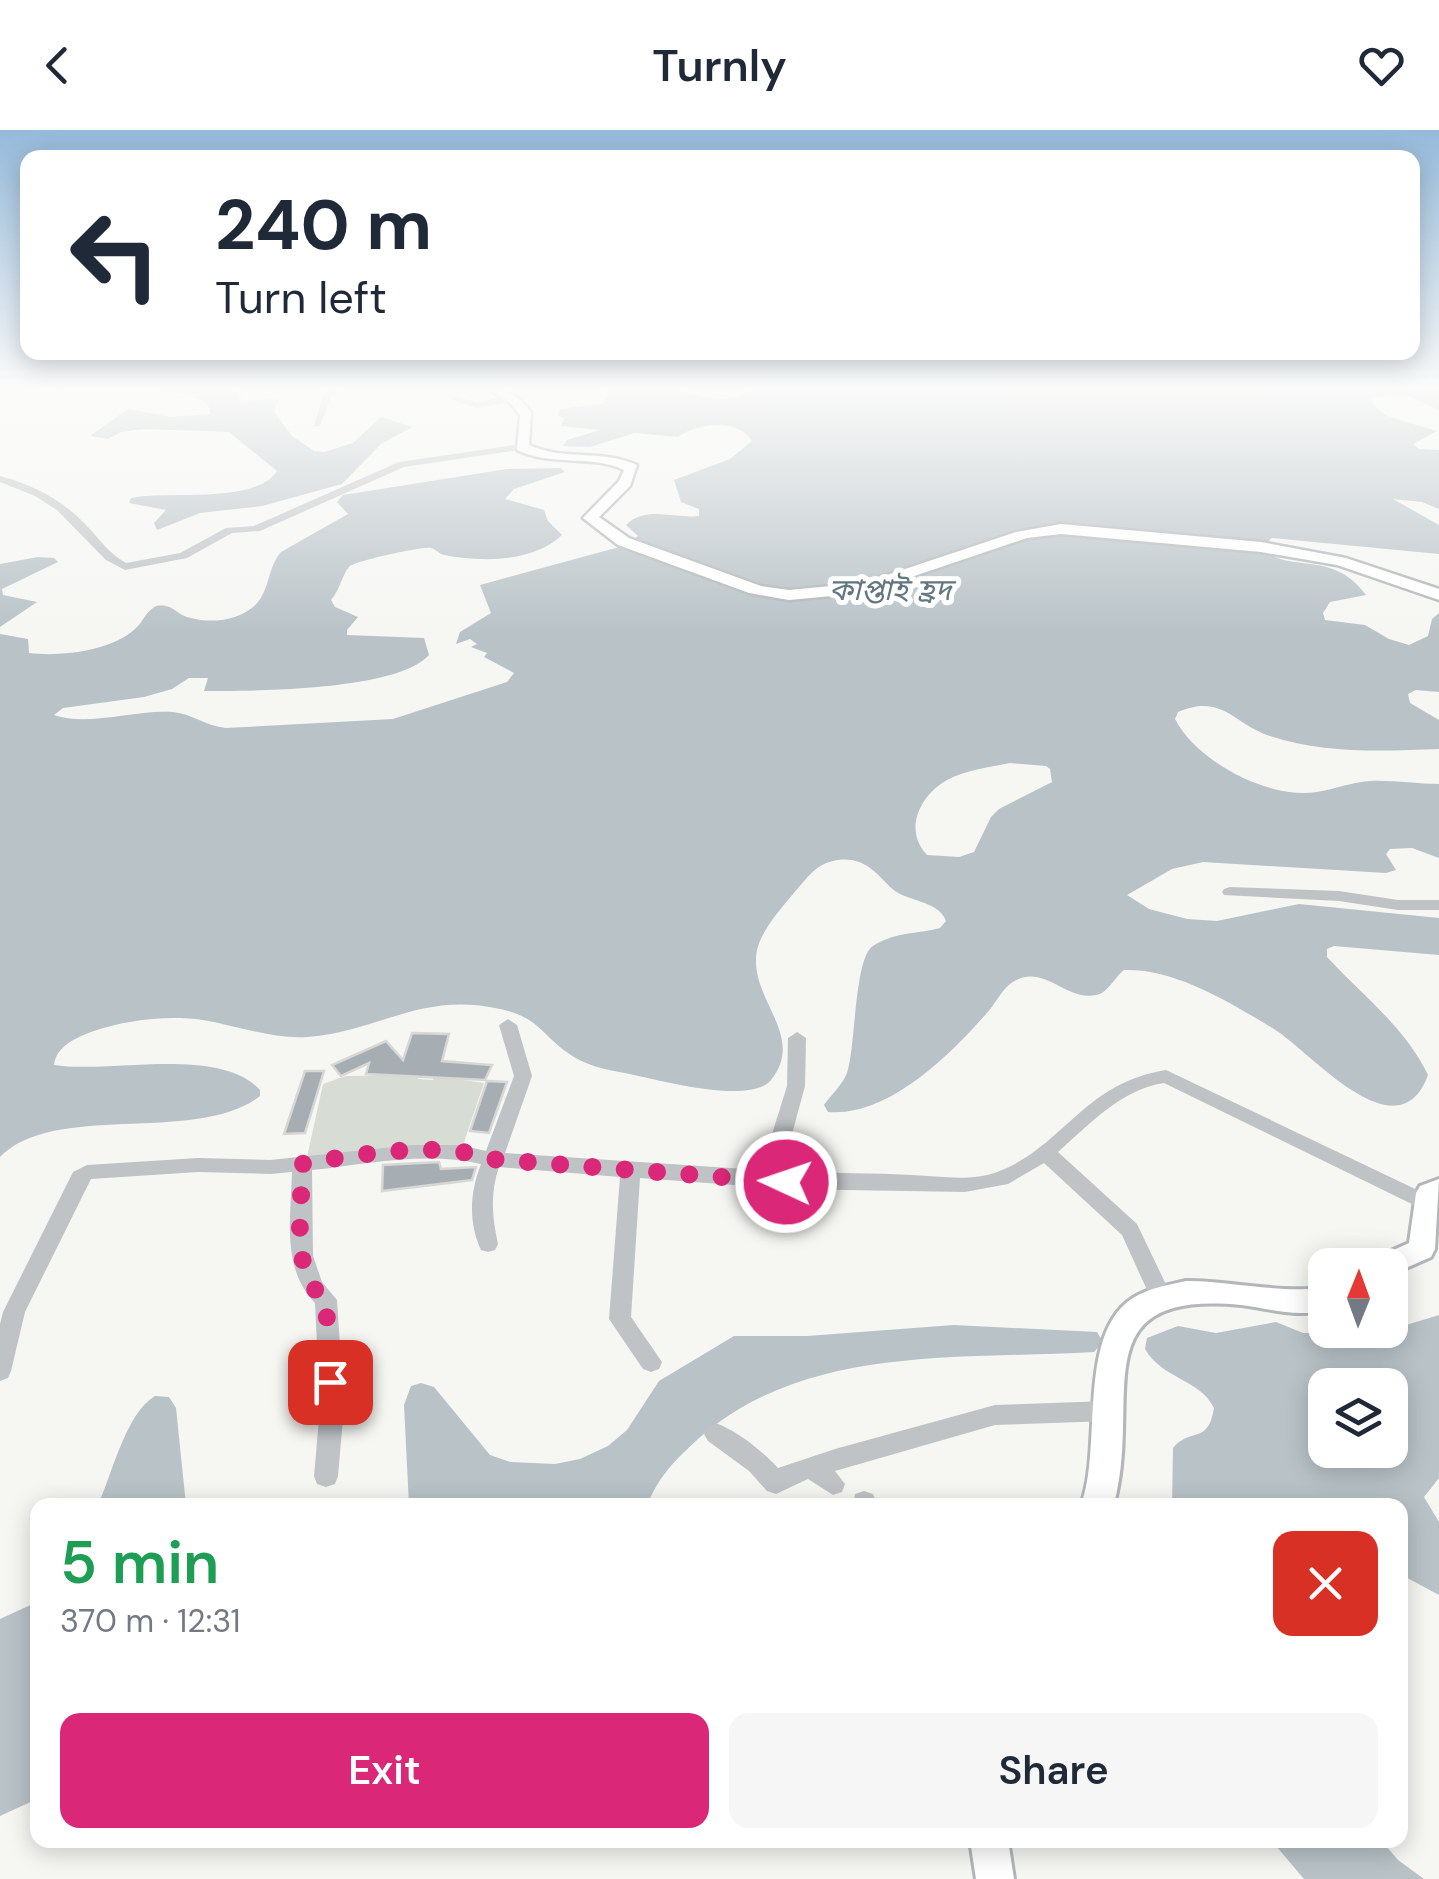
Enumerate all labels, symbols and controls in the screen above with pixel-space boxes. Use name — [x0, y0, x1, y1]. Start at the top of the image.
text: Turnly — [652, 36, 787, 95]
icon: back — [30, 38, 85, 93]
icon: heart — [1354, 38, 1409, 93]
text: 240 m — [215, 180, 432, 271]
icon: left — [50, 190, 180, 320]
text: Turn left — [215, 268, 387, 327]
water label: কাপ্তাই হ্রদ — [829, 570, 957, 609]
position arrow — [734, 1130, 838, 1234]
north arrow — [1308, 1248, 1408, 1348]
map controls — [1308, 1248, 1408, 1468]
pin — [288, 1340, 373, 1425]
icon: arrive — [303, 1355, 358, 1410]
button: layers — [1308, 1368, 1408, 1468]
text: 5 min — [60, 1523, 219, 1602]
button: close — [1273, 1531, 1378, 1636]
text: 370 m · 12:31 — [60, 1600, 241, 1642]
button: Exit — [60, 1713, 709, 1828]
button: Share — [729, 1713, 1378, 1828]

